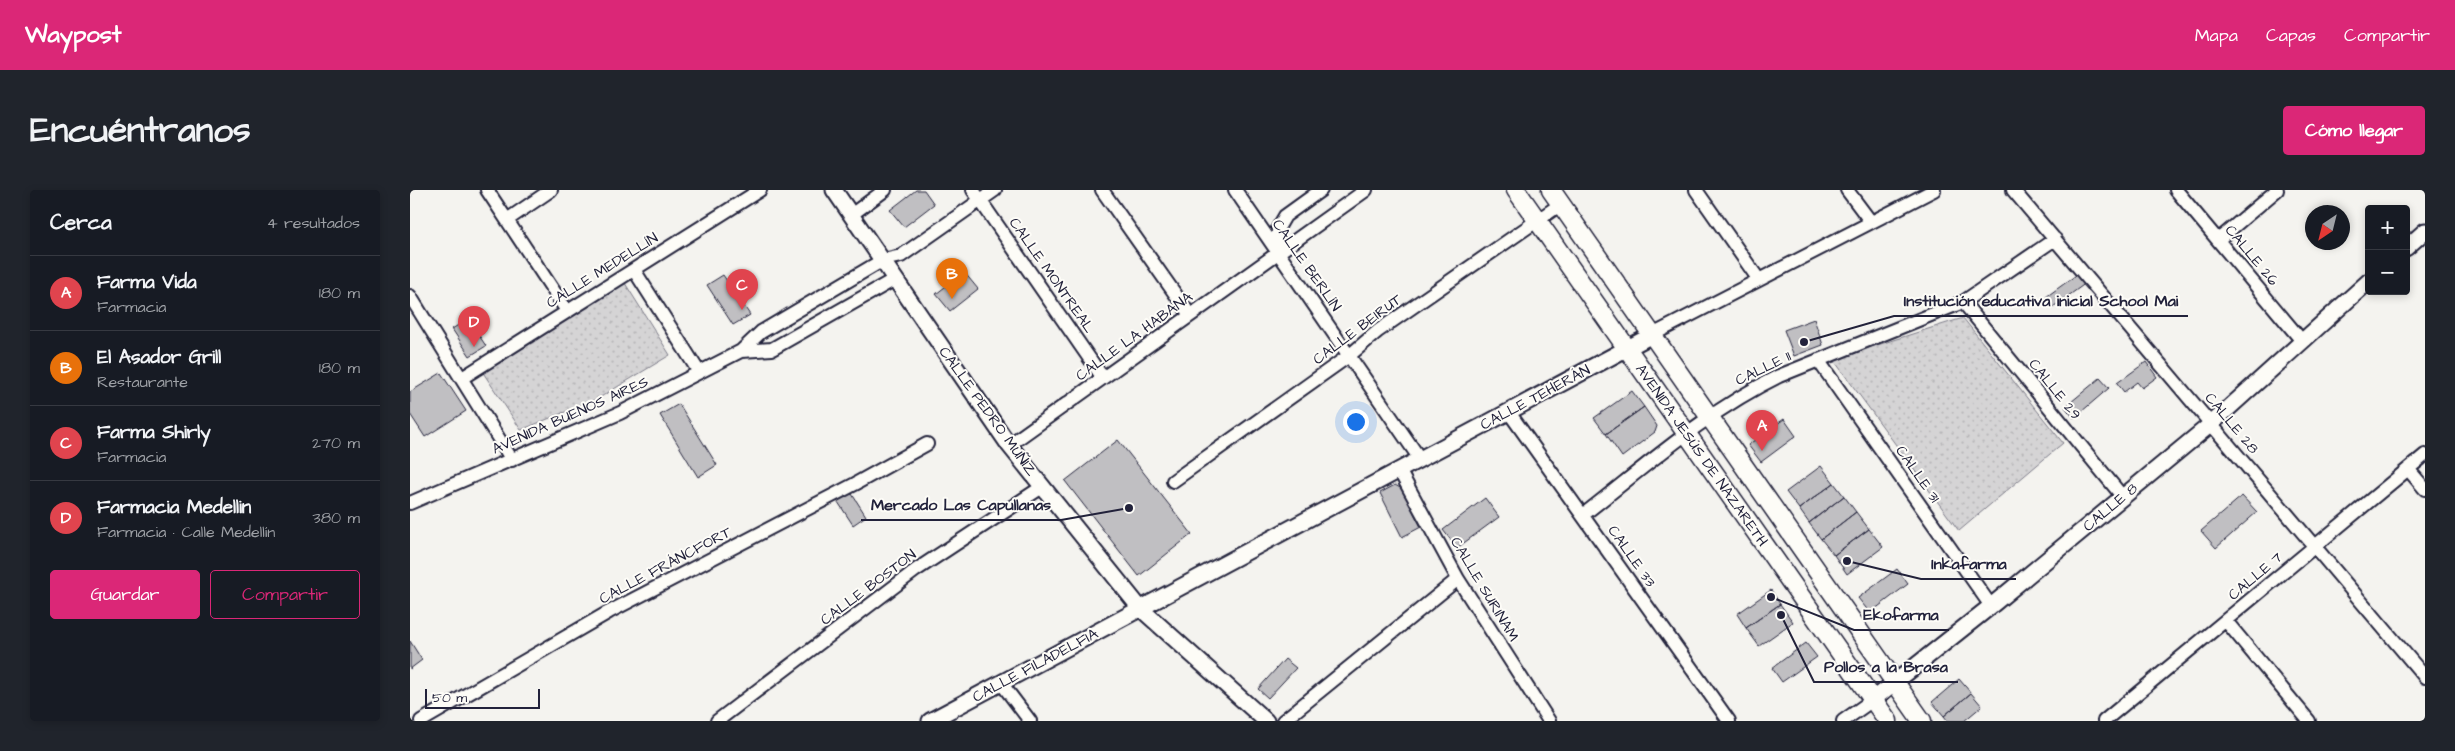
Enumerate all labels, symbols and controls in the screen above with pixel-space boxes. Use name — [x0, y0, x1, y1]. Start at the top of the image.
text: Waypost — [25, 18, 122, 52]
text: Mapa — [2195, 23, 2238, 48]
text: Capas — [2266, 23, 2316, 48]
text: Compartir — [2344, 23, 2430, 48]
text: Encuéntranos — [30, 106, 251, 155]
button: Cómo llegar — [2283, 106, 2425, 155]
north arrow — [2305, 205, 2350, 250]
map controls — [2365, 205, 2410, 295]
button: + — [2365, 205, 2410, 250]
text: Cerca — [50, 208, 112, 237]
text: 4 resultados — [267, 212, 360, 234]
street label: CALLE MONTREAL — [1004, 213, 1100, 338]
street label: CALLE BERLÍN — [1267, 215, 1346, 316]
street label: CALLE 26 — [2220, 220, 2284, 291]
street label: CALLE MEDELLÍN — [542, 228, 662, 313]
button: − — [2365, 250, 2410, 295]
pin: B — [936, 258, 968, 299]
text: Farma Vida — [97, 269, 197, 296]
pin: C — [726, 269, 758, 310]
text: A — [61, 282, 71, 304]
text: 180 m — [319, 282, 360, 304]
callout: Institución educativa inicial School Mai — [1894, 285, 2188, 316]
street label: CALLE LA HABANA — [1072, 287, 1197, 386]
street label: CALLE BEIRUT — [1309, 289, 1407, 370]
text: Institución educativa inicial School Mai — [1904, 290, 2179, 312]
text: Farmacia — [97, 296, 166, 318]
pin: D — [458, 306, 490, 347]
street label: CALLE PEDRO MUÑIZ — [934, 342, 1042, 480]
text: El Asador Grill — [97, 344, 221, 371]
street label: CALLE 11 — [1732, 346, 1795, 391]
street label: CALLE 29 — [2023, 354, 2086, 424]
text: B — [60, 357, 72, 379]
text: 180 m — [319, 357, 360, 379]
street label: CALLE TEHERÁN — [1477, 360, 1594, 435]
street label: AVENIDA JESÚS DE NAZARETH — [1632, 360, 1772, 550]
text: Restaurante — [97, 371, 188, 393]
street label: AVENIDA BUENOS AIRES — [489, 371, 652, 459]
street label: CALLE 28 — [2200, 388, 2264, 459]
your location — [1343, 409, 1369, 435]
pin: A — [1746, 410, 1778, 451]
text: Farma Shirly — [97, 419, 211, 446]
text: C — [60, 432, 72, 454]
text: 270 m — [312, 432, 360, 454]
street label: CALLE 31 — [1890, 441, 1945, 507]
text: Farmacia — [97, 446, 166, 468]
street label: CALLE 8 — [2078, 478, 2142, 537]
callout: Mercado Las Capullanas — [861, 489, 1061, 520]
text: Farmacia Medellin — [97, 494, 251, 521]
text: Mercado Las Capullanas — [871, 494, 1051, 516]
text: D — [61, 507, 71, 529]
text: 380 m — [313, 507, 360, 529]
text: Farmacia · Calle Medellín — [97, 521, 275, 543]
street label: CALLE FRÁNCFORT — [595, 521, 736, 609]
street label: CALLE 33 — [1603, 521, 1661, 592]
street label: CALLE SURINAM — [1445, 533, 1524, 645]
street label: CALLE BOSTON — [816, 544, 921, 630]
street label: CALLE 7 — [2224, 547, 2287, 605]
callout: Inkafarma — [1921, 548, 2016, 579]
text: Inkafarma — [1931, 553, 2008, 575]
button: Guardar — [50, 570, 200, 619]
button: Compartir — [210, 570, 360, 619]
callout: Ekofarma — [1854, 599, 1949, 630]
text: Ekofarma — [1863, 604, 1940, 626]
street label: CALLE FILADELFIA — [969, 623, 1102, 708]
callout: Pollos a la Brasa — [1814, 651, 1958, 682]
text: Pollos a la Brasa — [1824, 656, 1949, 678]
scale bar — [425, 686, 540, 709]
text: 50 m — [432, 688, 467, 708]

